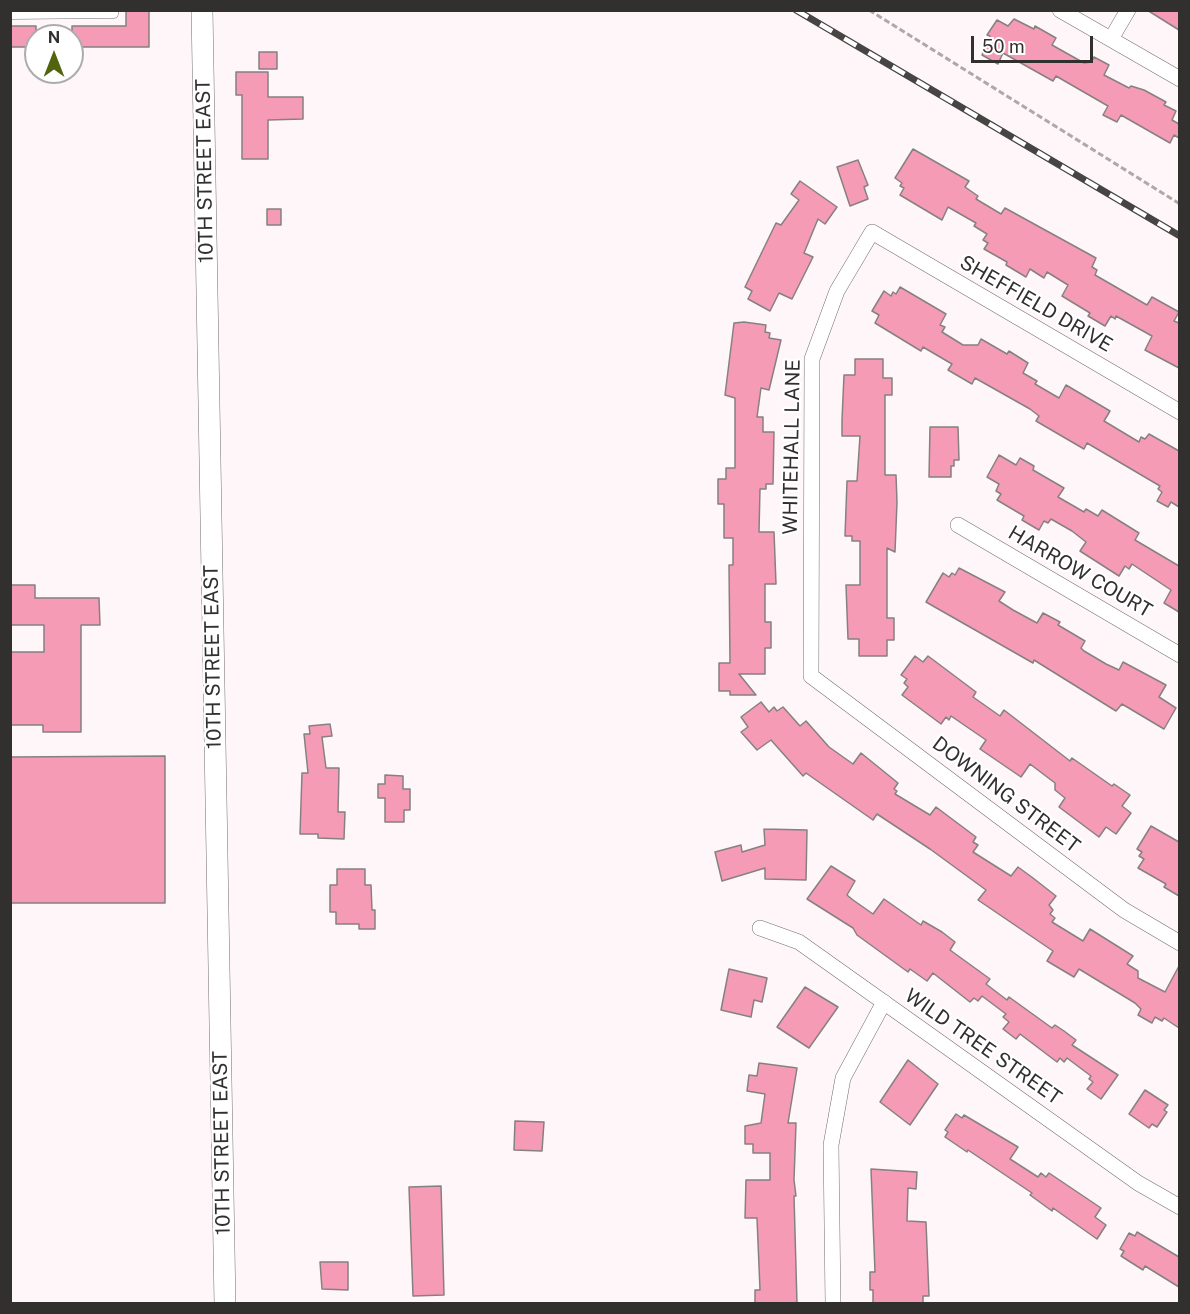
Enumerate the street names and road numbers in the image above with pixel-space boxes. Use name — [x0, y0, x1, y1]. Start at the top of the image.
street label: 10TH STREET EAST — [191, 79, 219, 263]
street label: SHEFFIELD DRIVE — [955, 251, 1117, 357]
street label: WHITEHALL LANE — [778, 359, 806, 535]
street label: HARROW COURT — [1004, 521, 1156, 623]
street label: 10TH STREET EAST — [199, 565, 227, 749]
street label: DOWNING STREET — [928, 732, 1084, 858]
street label: WILD TREE STREET — [900, 984, 1066, 1110]
street label: 10TH STREET EAST — [208, 1051, 236, 1235]

